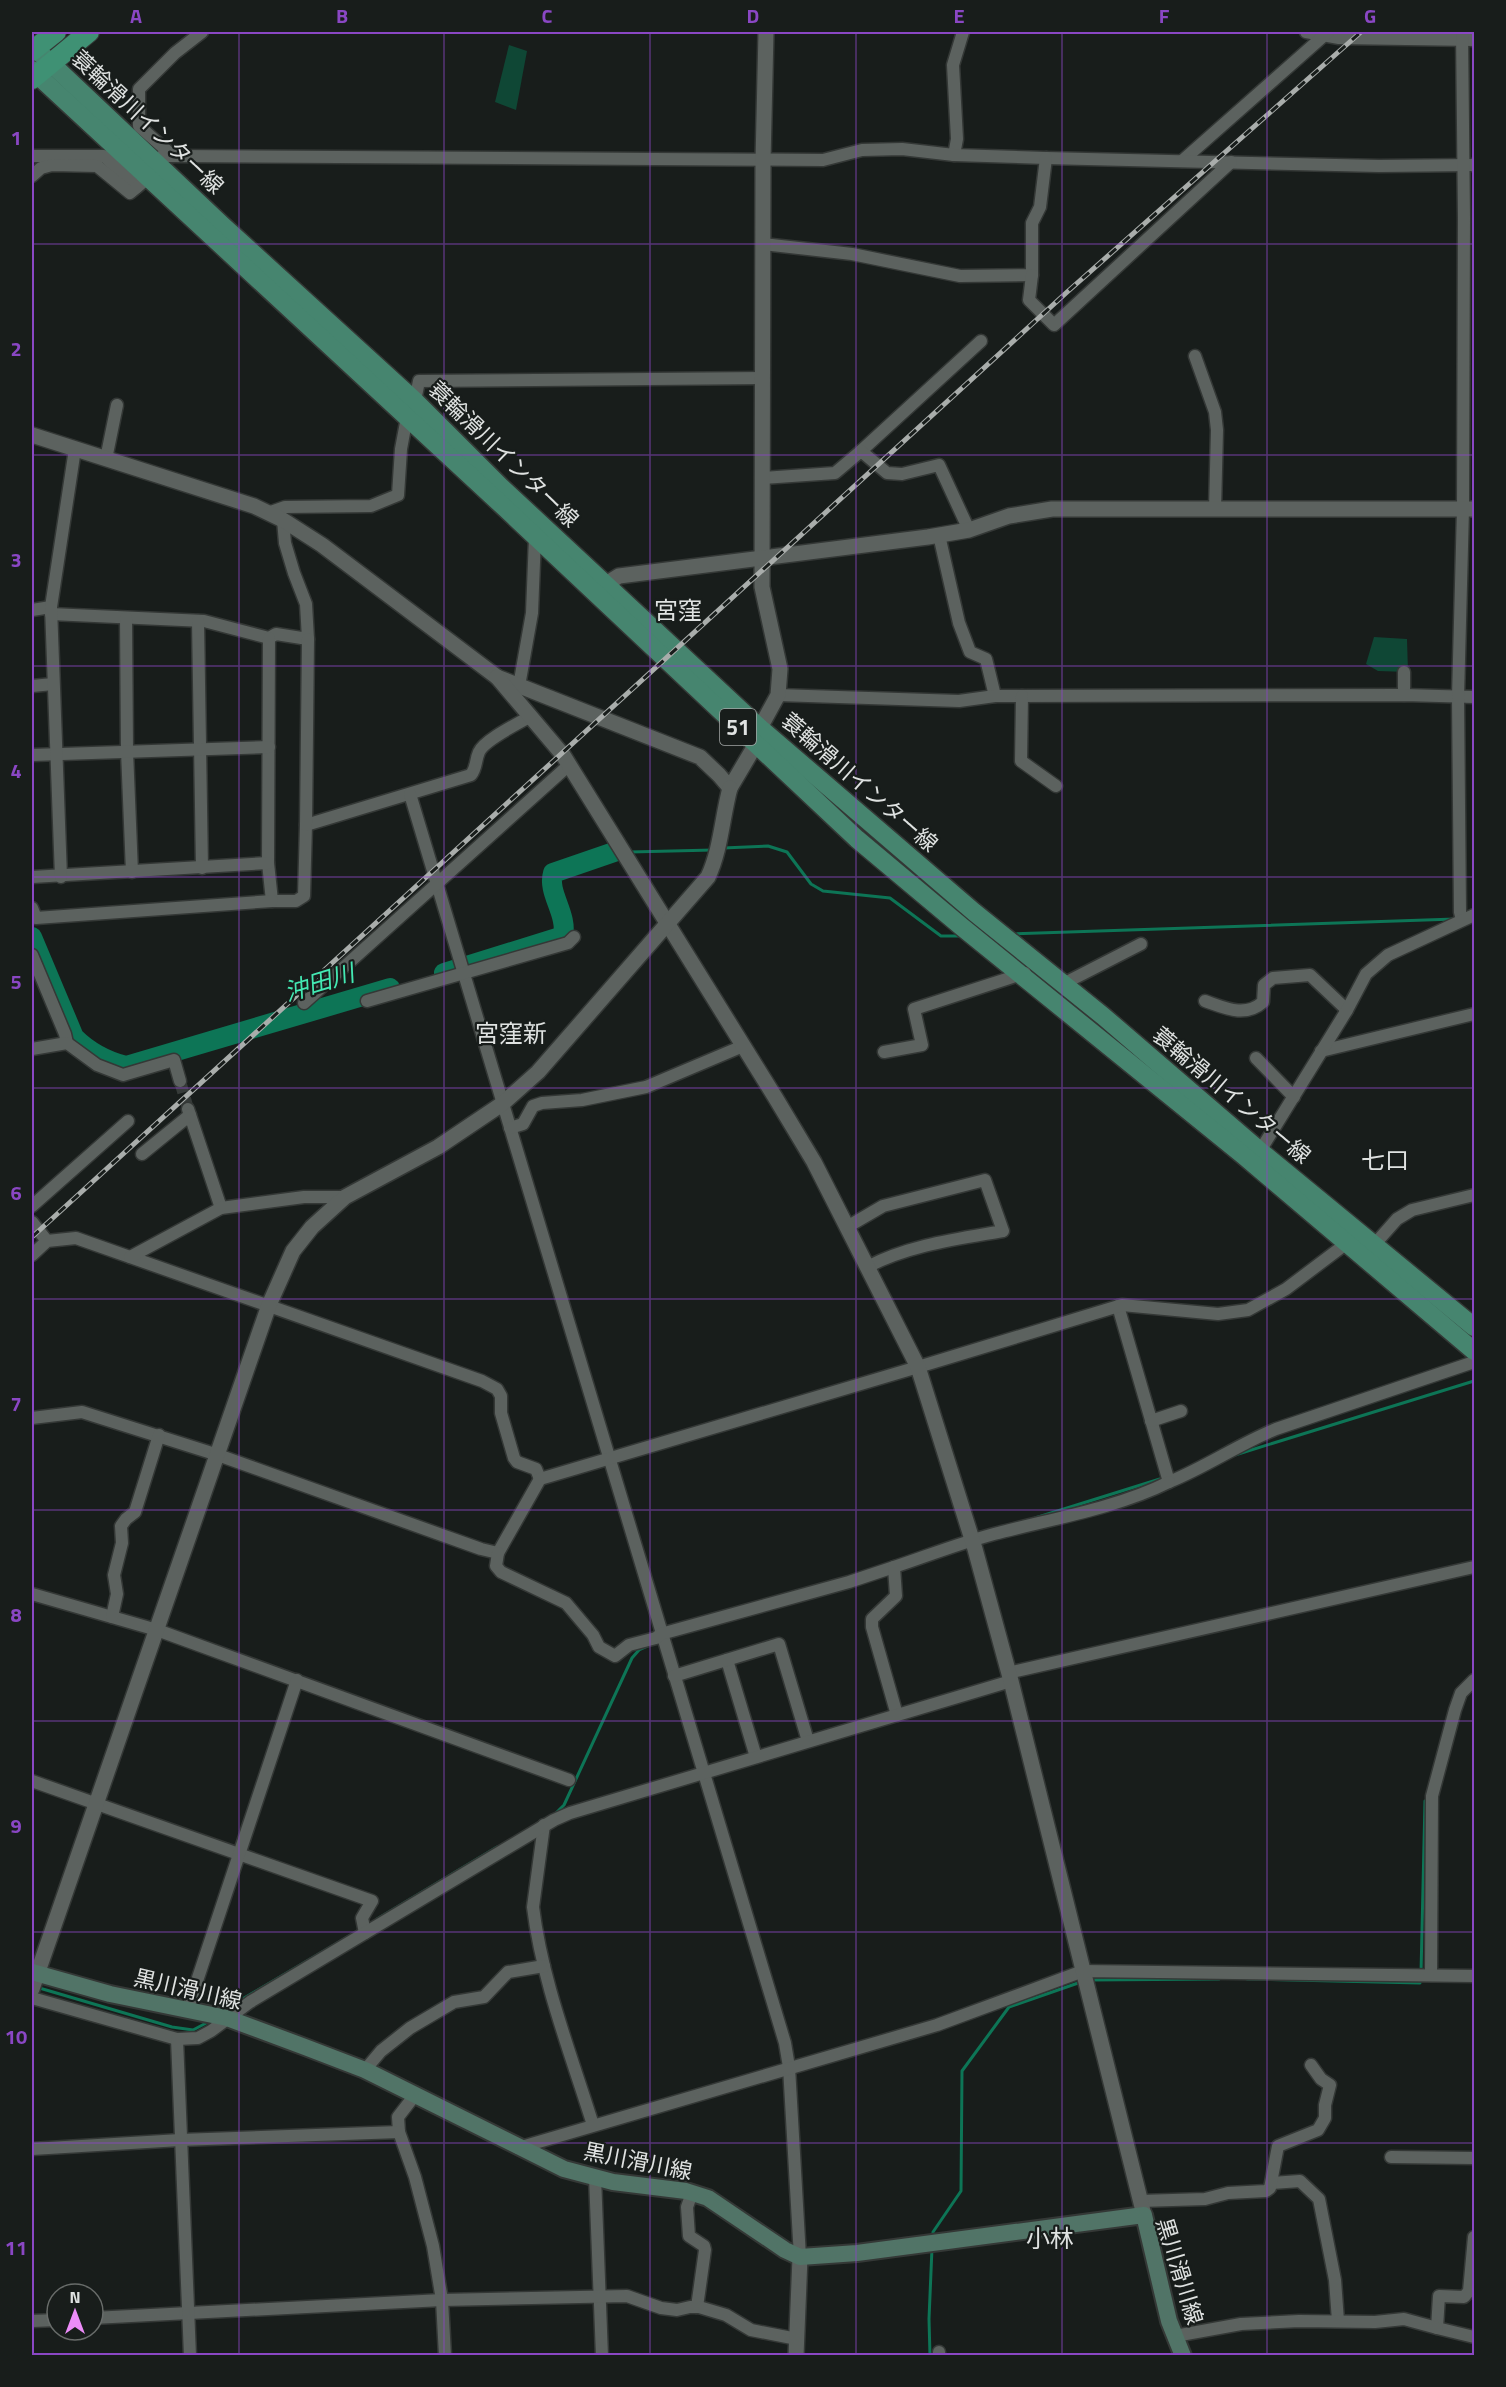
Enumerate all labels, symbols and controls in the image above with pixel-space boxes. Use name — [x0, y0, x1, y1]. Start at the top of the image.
text: A — [130, 0, 142, 31]
text: B — [336, 0, 348, 31]
text: C — [542, 0, 553, 31]
text: D — [747, 0, 759, 31]
text: E — [953, 0, 965, 31]
text: F — [1159, 0, 1170, 31]
text: G — [1364, 0, 1376, 31]
street label: 蓑輪滑川インター線 — [64, 42, 232, 202]
text: 1 — [10, 122, 22, 153]
text: 2 — [10, 333, 22, 364]
street label: 蓑輪滑川インター線 — [421, 373, 587, 535]
text: 3 — [10, 544, 22, 575]
district label: 宮窪 — [654, 592, 702, 628]
street label: 蓑輪滑川インター線 — [774, 704, 946, 860]
road number: 51 — [720, 709, 756, 745]
text: 4 — [10, 755, 22, 786]
water label: 沖田川 — [279, 953, 362, 1010]
text: 5 — [10, 966, 22, 997]
district label: 宮窪新 — [475, 1015, 547, 1051]
street label: 蓑輪滑川インター線 — [1145, 1018, 1319, 1172]
district label: 七口 — [1361, 1142, 1409, 1178]
text: 6 — [10, 1177, 22, 1208]
text: 7 — [10, 1388, 22, 1419]
text: 8 — [10, 1599, 22, 1630]
text: 9 — [10, 1810, 22, 1841]
street label: 黒川滑川線 — [131, 1960, 245, 2018]
text: 10 — [5, 2021, 27, 2052]
street label: 黒川滑川線 — [581, 2134, 695, 2188]
street label: 黒川滑川線 — [1148, 2213, 1212, 2329]
district label: 小林 — [1026, 2220, 1074, 2256]
text: 11 — [5, 2232, 27, 2263]
north arrow — [45, 2282, 105, 2342]
text: N — [69, 2285, 81, 2309]

